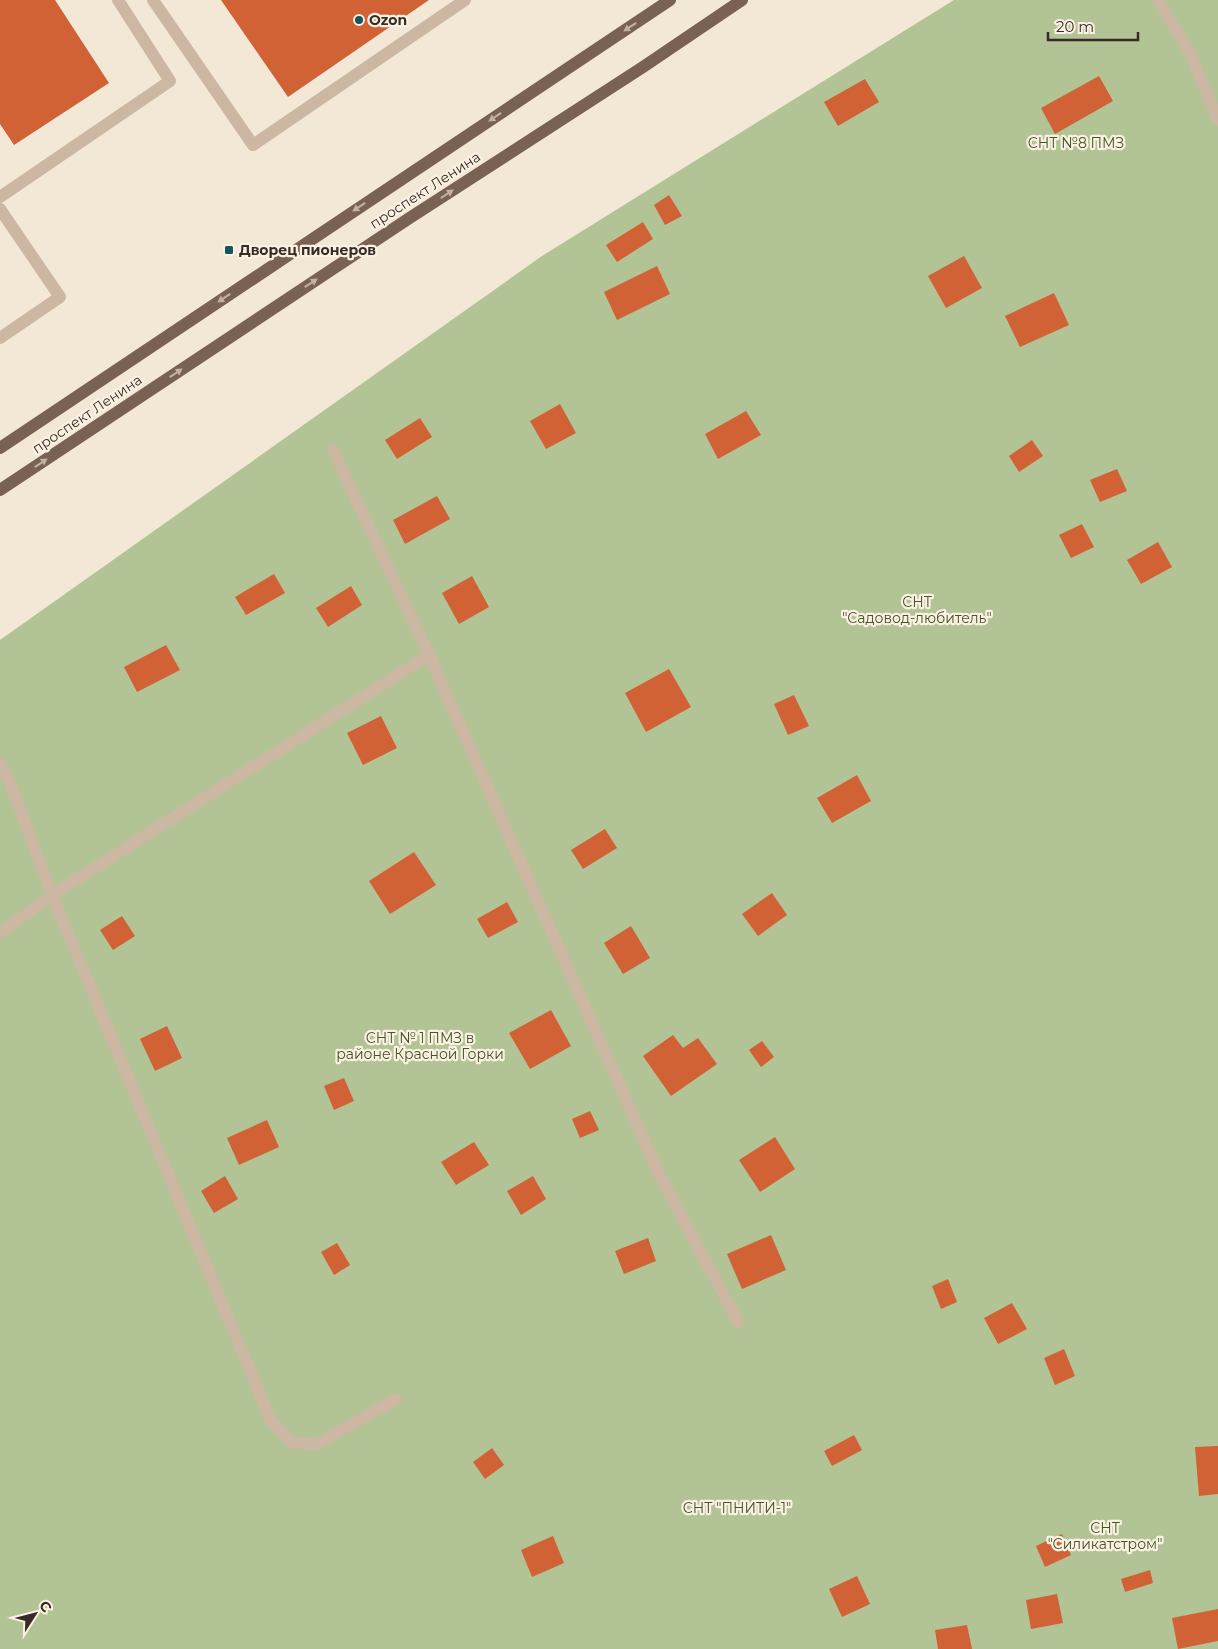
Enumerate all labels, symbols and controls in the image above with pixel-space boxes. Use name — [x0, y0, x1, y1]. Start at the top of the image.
scale bar — [1048, 10, 1138, 42]
place label: Ozon — [369, 11, 407, 29]
marker: Ozon — [353, 14, 365, 26]
text: 20 m — [1056, 17, 1094, 36]
one-way arrow — [623, 22, 636, 32]
one-way arrow — [488, 112, 501, 122]
park label: СНТ №8 ПМЗ — [1028, 134, 1124, 152]
street label: проспект Ленина — [366, 147, 484, 233]
one-way arrow — [440, 189, 454, 198]
one-way arrow — [353, 203, 366, 212]
place label: Дворец пионеров — [239, 241, 376, 259]
marker: Дворец пионеров — [223, 244, 235, 256]
one-way arrow — [305, 278, 318, 288]
one-way arrow — [218, 293, 231, 303]
one-way arrow — [169, 368, 183, 378]
street label: проспект Ленина — [29, 371, 145, 457]
one-way arrow — [34, 458, 47, 468]
park label: СНТ "Садовод-любитель" — [842, 593, 992, 627]
park label: СНТ № 1 ПМЗ в районе Красной Горки — [336, 1029, 504, 1063]
park label: СНТ "ПНИТИ-1" — [683, 1499, 791, 1517]
park label: СНТ "Силикатстром" — [1048, 1519, 1162, 1553]
north arrow — [10, 1589, 60, 1639]
text: С — [35, 1597, 56, 1616]

